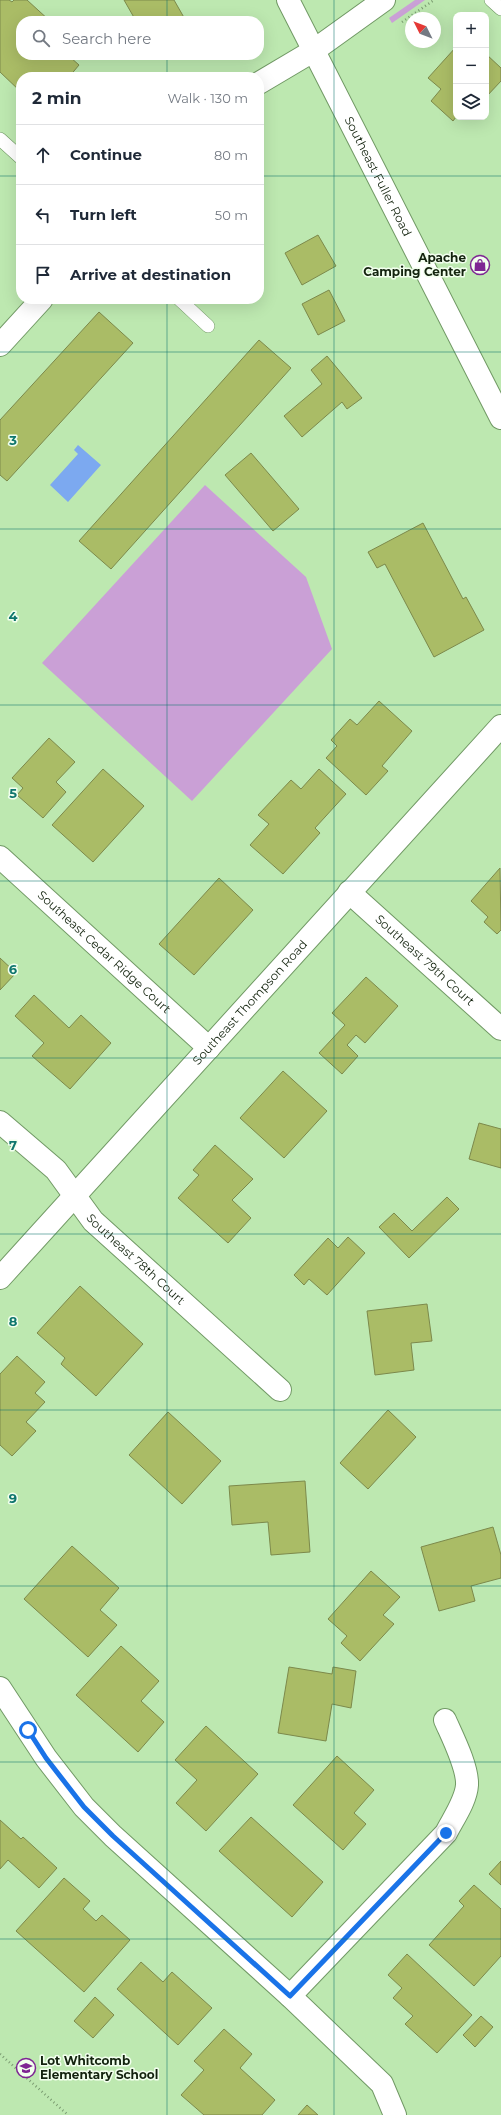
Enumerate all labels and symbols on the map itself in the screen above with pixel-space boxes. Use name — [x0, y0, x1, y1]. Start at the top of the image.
north arrow — [405, 12, 441, 48]
street label: Southeast Fuller Road — [342, 114, 415, 239]
place label: Apache Camping Center — [363, 250, 466, 279]
shop icon: Apache Camping Center — [469, 254, 491, 276]
text: 3 — [8, 432, 17, 448]
text: 4 — [9, 608, 18, 624]
text: 5 — [9, 785, 17, 801]
street label: Southeast Cedar Ridge Court — [35, 887, 174, 1016]
street label: Southeast 79th Court — [372, 911, 478, 1009]
street label: Southeast Thompson Road — [189, 937, 310, 1068]
text: 6 — [9, 961, 18, 977]
text: 7 — [9, 1137, 17, 1153]
street label: Southeast 78th Court — [83, 1211, 189, 1308]
text: 8 — [9, 1313, 18, 1329]
text: 9 — [9, 1490, 17, 1506]
route start — [19, 1721, 37, 1739]
route end — [437, 1824, 455, 1842]
place label: Lot Whitcomb Elementary School — [40, 2053, 158, 2082]
school or university icon: Lot Whitcomb Elementary School — [15, 2057, 37, 2079]

